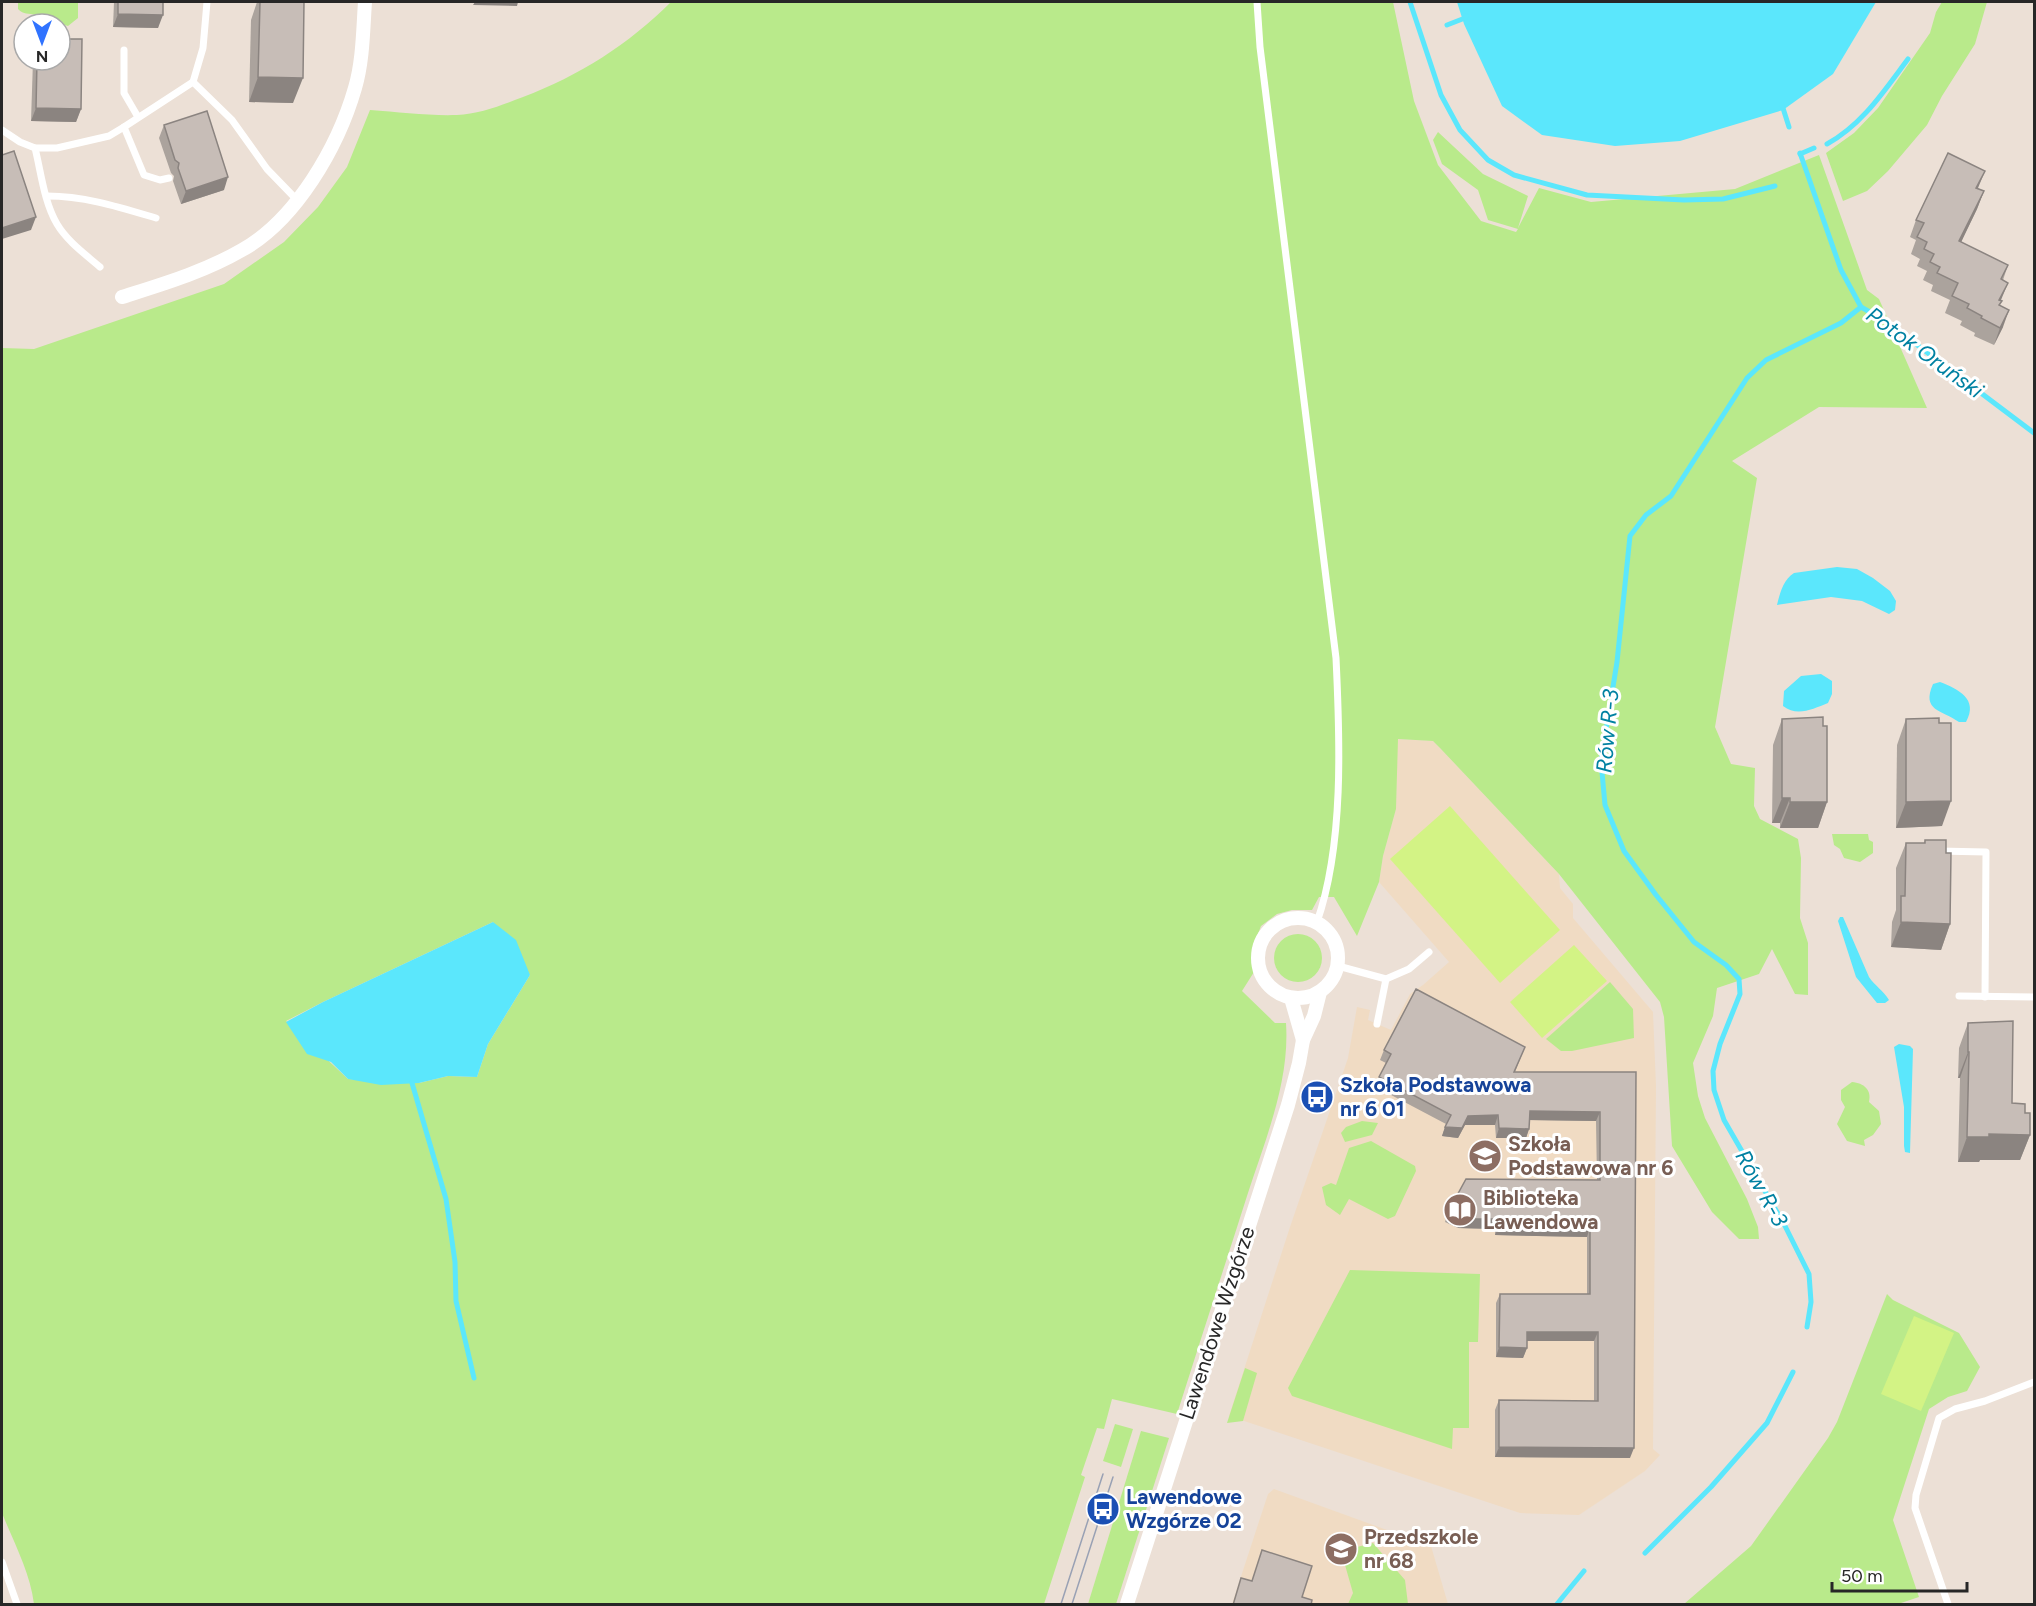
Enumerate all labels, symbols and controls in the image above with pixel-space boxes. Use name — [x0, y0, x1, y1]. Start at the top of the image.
north arrow — [12, 12, 72, 72]
text: N — [36, 47, 48, 66]
water label: Potok Oruński — [1861, 301, 1989, 404]
water label: Rów R-3 — [1590, 688, 1625, 774]
place label: Szkoła Podstawowa nr 6 01 — [1340, 1072, 1531, 1121]
bus stop icon: Szkoła Podstawowa nr 6 01 — [1299, 1079, 1335, 1115]
place label: Szkoła Podstawowa nr 6 — [1508, 1131, 1673, 1180]
school or university icon: Szkoła Podstawowa nr 6 — [1467, 1138, 1503, 1174]
water label: Rów R-3 — [1729, 1145, 1794, 1232]
place label: Biblioteka Lawendowa — [1483, 1185, 1599, 1234]
library icon: Biblioteka Lawendowa — [1442, 1192, 1478, 1228]
street label: Lawendowe Wzgórze — [1173, 1223, 1260, 1423]
place label: Lawendowe Wzgórze 02 — [1126, 1484, 1242, 1533]
bus stop icon: Lawendowe Wzgórze 02 — [1085, 1491, 1121, 1527]
place label: Przedszkole nr 68 — [1364, 1524, 1479, 1573]
school or university icon: Przedszkole nr 68 — [1323, 1531, 1359, 1567]
scale bar — [1832, 1555, 1967, 1593]
text: 50 m — [1841, 1565, 1883, 1587]

